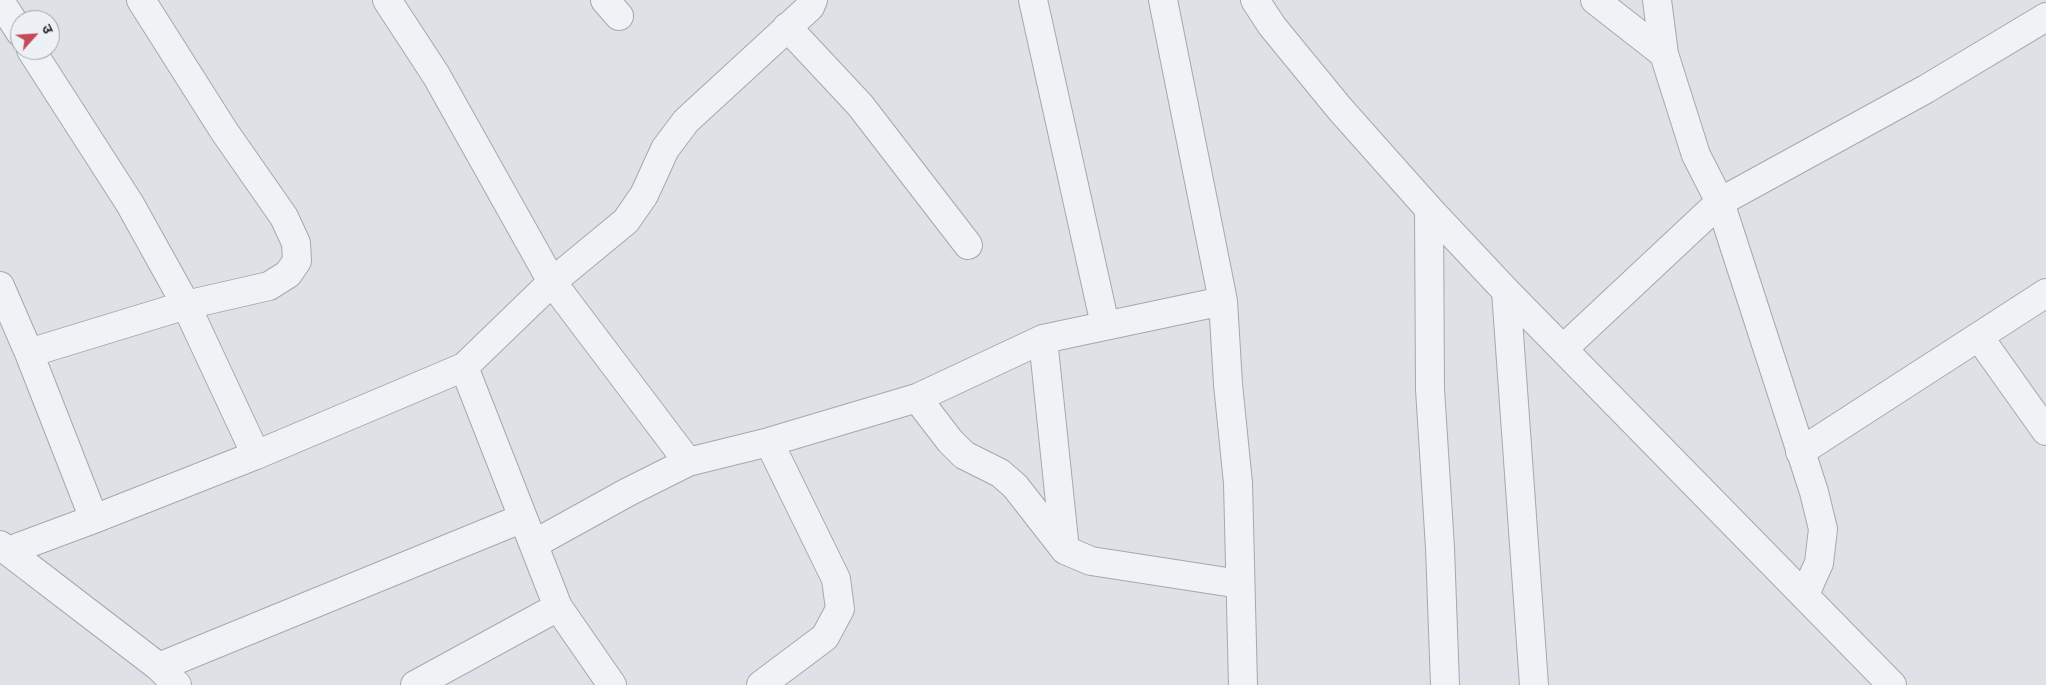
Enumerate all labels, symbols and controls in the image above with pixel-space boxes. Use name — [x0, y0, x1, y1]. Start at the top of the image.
north arrow — [10, 10, 60, 60]
text: उ — [39, 22, 57, 36]

